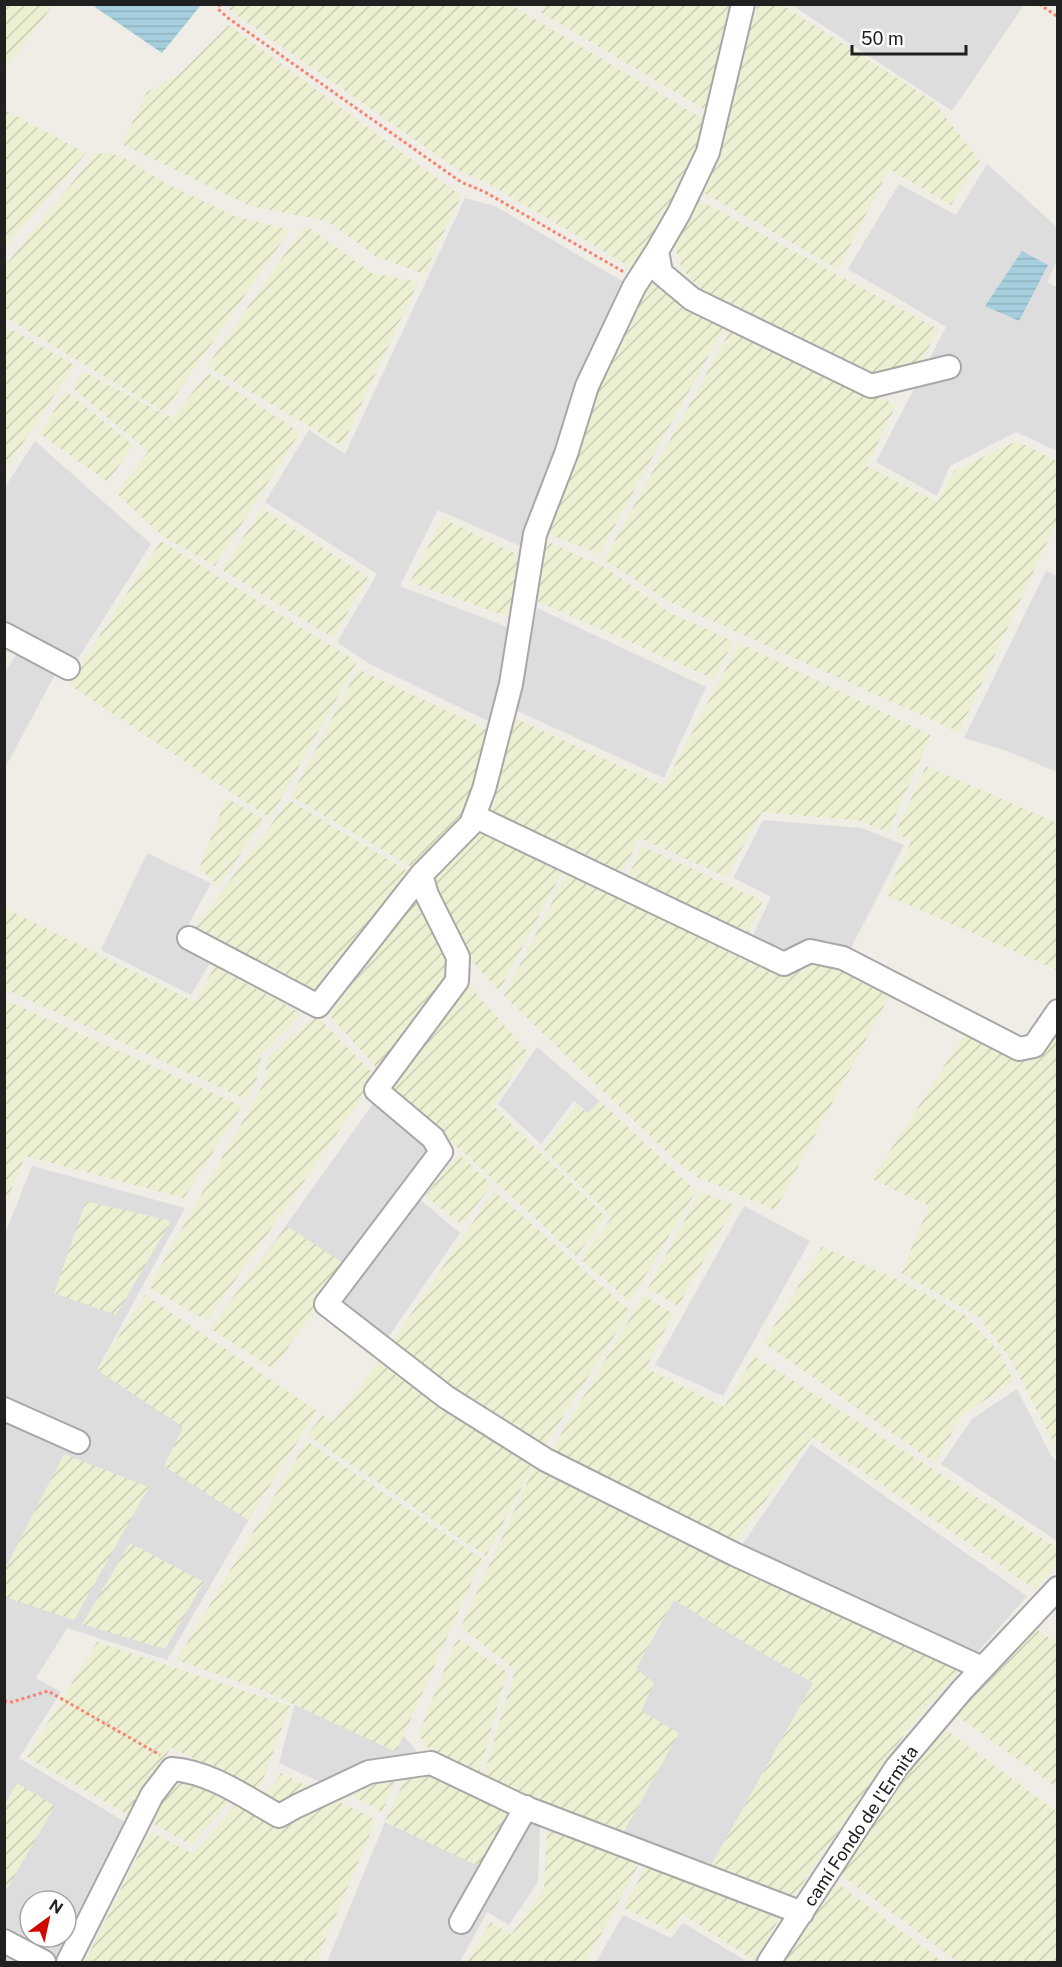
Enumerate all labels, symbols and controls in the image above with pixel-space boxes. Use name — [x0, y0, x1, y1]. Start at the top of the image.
scale bar — [852, 18, 966, 56]
text: 50 m — [861, 28, 904, 49]
street label: camí Fondo de l'Ermita — [799, 1741, 922, 1910]
north arrow — [18, 1889, 78, 1949]
text: N — [45, 1895, 66, 1918]

